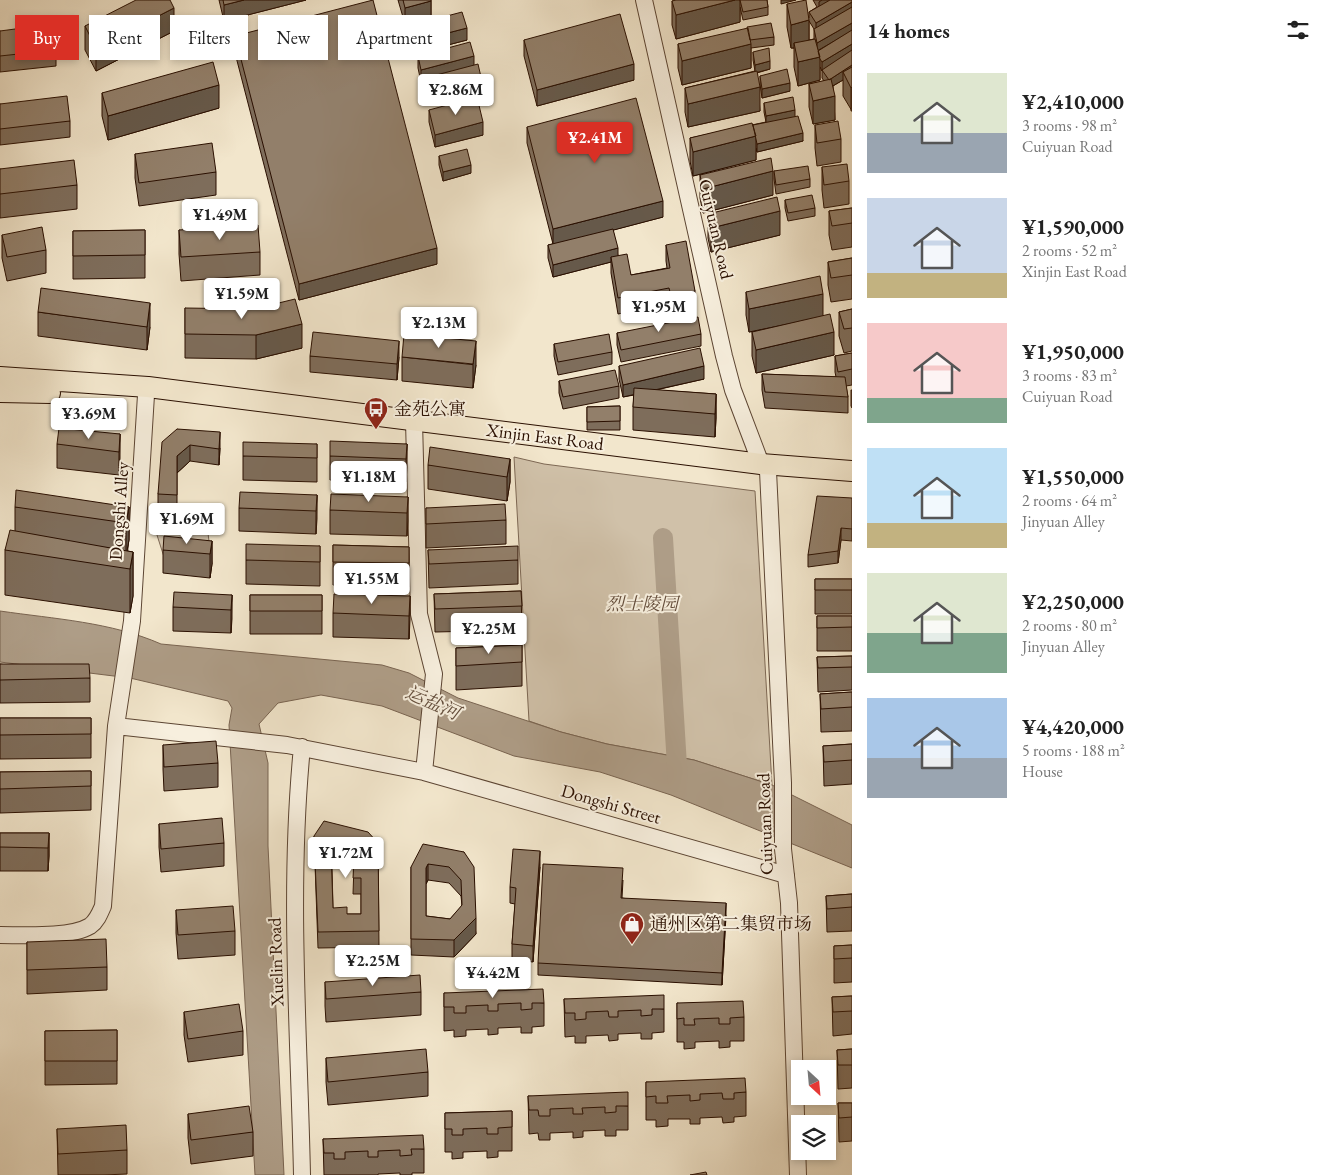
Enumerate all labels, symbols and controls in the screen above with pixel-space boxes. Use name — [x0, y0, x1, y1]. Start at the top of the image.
chip: Buy — [15, 15, 79, 60]
chip: Rent — [89, 15, 160, 60]
chip: Filters — [170, 15, 248, 60]
chip: New — [258, 15, 328, 60]
chip: Apartment — [338, 15, 450, 60]
icon: filters — [1284, 16, 1312, 44]
text: 14 homes — [867, 17, 950, 44]
pin: ¥2.86M — [415, 74, 497, 116]
text: ¥2.86M — [429, 79, 483, 100]
text: ¥2,410,000 — [1022, 88, 1124, 115]
icon: home — [907, 93, 967, 153]
text: 3 rooms · 98 m² — [1022, 115, 1117, 136]
pin: ¥2.41M — [554, 121, 636, 164]
text: ¥2.41M — [568, 127, 622, 148]
text: Cuiyuan Road — [1022, 136, 1113, 157]
street label: Cuiyuan Road — [694, 177, 739, 282]
pin: ¥1.49M — [179, 198, 261, 241]
text: ¥1.49M — [193, 204, 247, 225]
text: ¥1,590,000 — [1022, 213, 1124, 240]
icon: home — [907, 218, 967, 278]
text: 2 rooms · 52 m² — [1022, 240, 1117, 261]
text: Xinjin East Road — [1022, 261, 1127, 282]
pin: ¥1.59M — [201, 278, 283, 320]
text: ¥1.59M — [215, 283, 269, 304]
pin: ¥1.95M — [618, 290, 700, 333]
text: ¥1.95M — [632, 296, 686, 317]
pin: ¥2.13M — [398, 306, 480, 349]
text: ¥2.13M — [412, 312, 466, 333]
text: ¥1,950,000 — [1022, 338, 1124, 365]
icon: home — [907, 343, 967, 403]
text: 3 rooms · 83 m² — [1022, 365, 1117, 386]
text: Cuiyuan Road — [1022, 386, 1113, 407]
bus stop icon: 金苑公寓 — [363, 396, 389, 430]
place label: 金苑公寓 — [394, 397, 466, 420]
pin: ¥3.69M — [48, 398, 130, 440]
text: ¥3.69M — [62, 403, 116, 424]
street label: Xinjin East Road — [484, 418, 606, 455]
pin: ¥1.18M — [328, 460, 410, 503]
street label: Dongshi Alley — [104, 461, 133, 561]
text: ¥1,550,000 — [1022, 463, 1124, 490]
text: ¥1.18M — [342, 466, 396, 487]
icon: home — [907, 468, 967, 528]
text: 2 rooms · 64 m² — [1022, 490, 1117, 511]
pin: ¥1.69M — [146, 502, 228, 545]
text: ¥1.69M — [160, 508, 214, 529]
text: Jinyuan Alley — [1022, 511, 1105, 532]
pin: ¥1.55M — [331, 562, 413, 605]
text: ¥1.55M — [345, 568, 399, 589]
text: ¥2,250,000 — [1022, 588, 1124, 615]
park label: 烈士陵园 — [606, 592, 681, 615]
icon: home — [907, 593, 967, 653]
pin: ¥2.25M — [448, 612, 530, 655]
text: 2 rooms · 80 m² — [1022, 615, 1117, 636]
text: ¥2.25M — [462, 618, 516, 639]
text: Jinyuan Alley — [1022, 636, 1105, 657]
water label: 运盐河 — [402, 679, 467, 727]
text: ¥4,420,000 — [1022, 713, 1124, 740]
icon: home — [907, 718, 967, 778]
text: 5 rooms · 188 m² — [1022, 740, 1125, 761]
text: House — [1022, 761, 1063, 782]
street label: Cuiyuan Road — [751, 772, 778, 875]
street label: Dongshi Street — [559, 778, 664, 829]
pin: ¥1.72M — [305, 836, 387, 879]
text: ¥1.72M — [319, 842, 373, 863]
shop icon: 通州区第二集贸市场 — [619, 911, 645, 945]
place label: 通州区第二集贸市场 — [650, 912, 812, 935]
street label: Xuelin Road — [262, 916, 289, 1008]
pin: ¥2.25M — [332, 944, 414, 987]
text: ¥2.25M — [346, 950, 400, 971]
pin: ¥4.42M — [452, 956, 534, 999]
text: ¥4.42M — [466, 962, 520, 983]
north arrow — [791, 1060, 836, 1105]
map controls — [791, 1060, 836, 1160]
button: layers — [791, 1115, 836, 1160]

